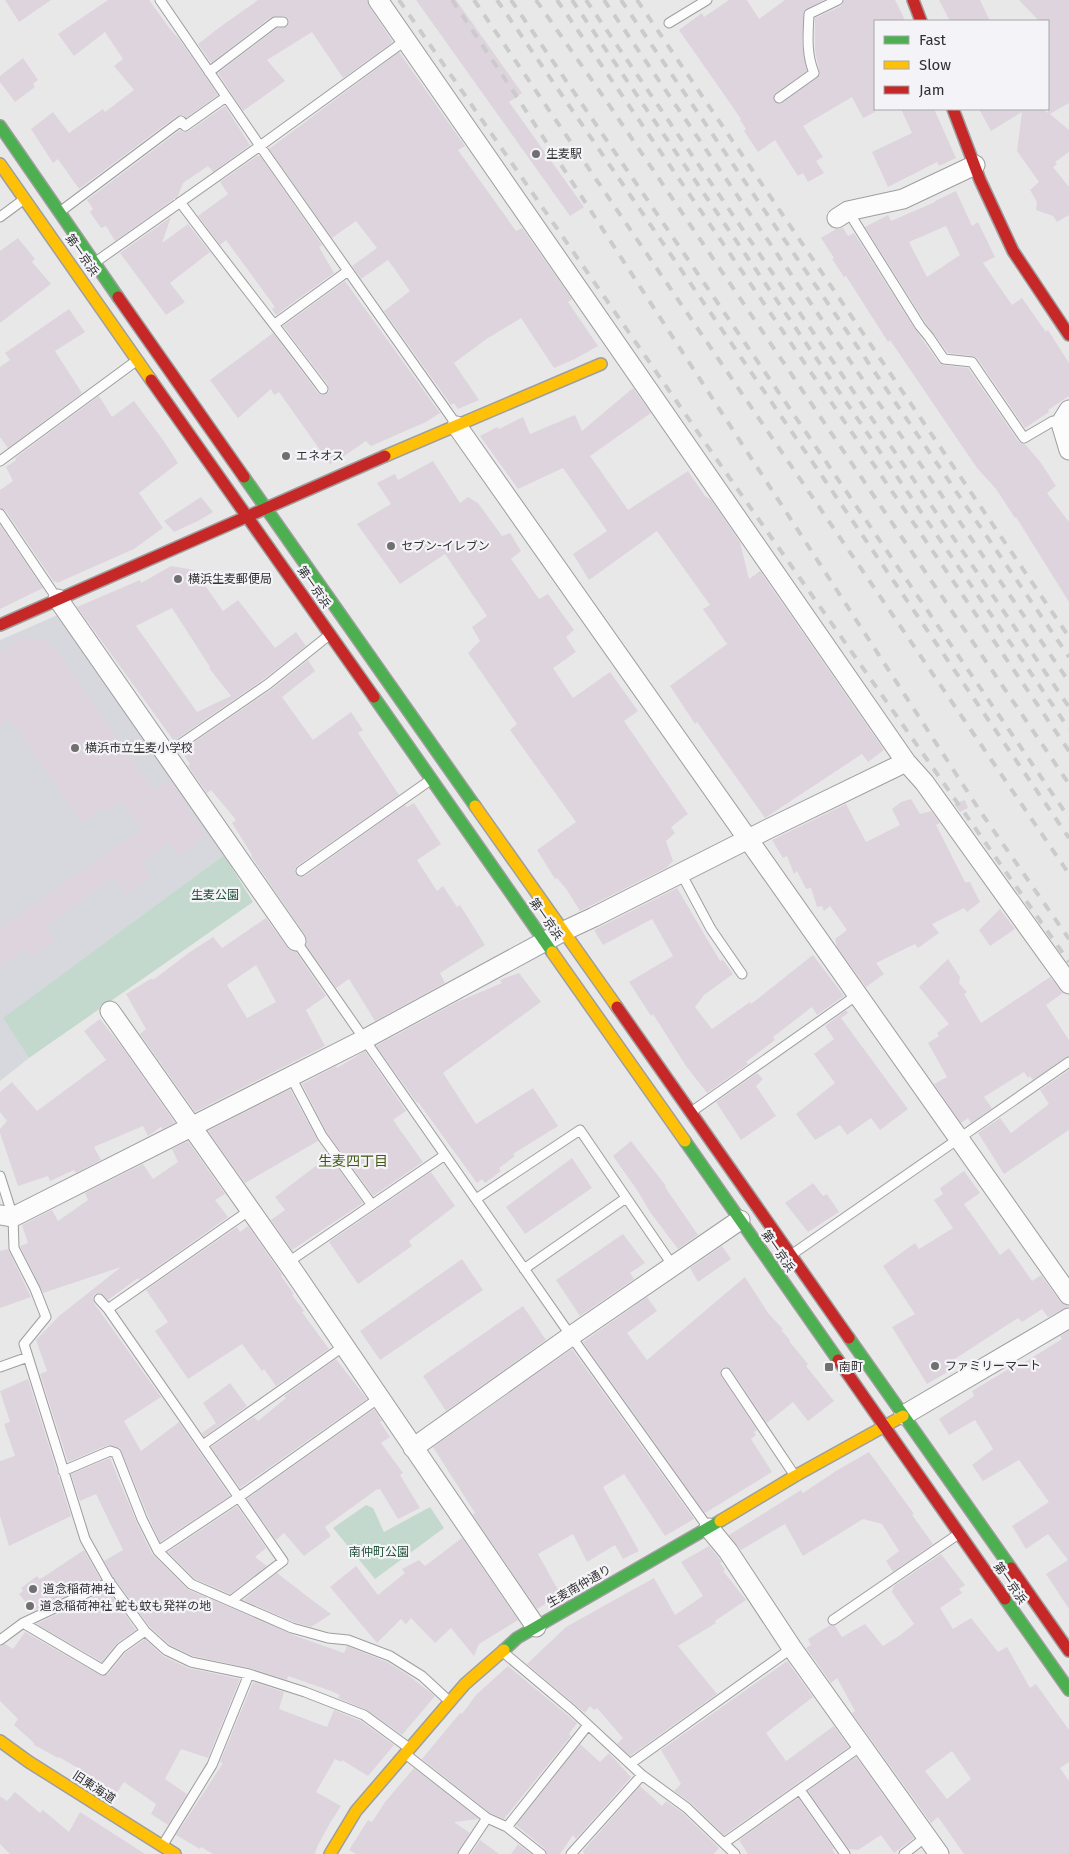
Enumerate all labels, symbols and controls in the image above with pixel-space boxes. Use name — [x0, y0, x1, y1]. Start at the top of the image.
legend — [874, 20, 1049, 110]
text: Fast — [919, 31, 946, 49]
text: Slow — [919, 56, 951, 74]
text: Jam — [919, 81, 945, 99]
place label: 生麦駅 — [546, 147, 582, 161]
marker: 生麦駅 — [530, 148, 542, 160]
street label: 第一京浜 — [62, 231, 102, 279]
place label: エネオス — [296, 449, 344, 463]
marker: エネオス — [280, 450, 292, 462]
place label: セブン-イレブン — [401, 539, 490, 553]
marker: セブン-イレブン — [385, 540, 397, 552]
street label: 第一京浜 — [294, 563, 334, 611]
place label: 横浜生麦郵便局 — [188, 572, 272, 586]
marker: 横浜生麦郵便局 — [172, 573, 184, 585]
place label: 横浜市立生麦小学校 — [85, 741, 193, 755]
marker: 横浜市立生麦小学校 — [69, 742, 81, 754]
park label: 生麦公園 — [191, 888, 239, 902]
street label: 第一京浜 — [526, 895, 566, 943]
district label: 生麦四丁目 — [318, 1153, 388, 1170]
street label: 第一京浜 — [758, 1227, 798, 1275]
place label: ファミリーマート — [945, 1359, 1041, 1373]
place label: 南町 — [839, 1360, 863, 1374]
marker: ファミリーマート — [929, 1360, 941, 1372]
marker: 南町 — [823, 1361, 835, 1373]
park label: 南仲町公園 — [349, 1545, 409, 1559]
street label: 第一京浜 — [990, 1559, 1030, 1607]
street label: 生麦南仲通り — [544, 1562, 614, 1610]
place label: 道念稲荷神社 — [43, 1582, 115, 1596]
marker: 道念稲荷神社 — [27, 1583, 39, 1595]
place label: 道念稲荷神社 蛇も蚊も発祥の地 — [40, 1599, 211, 1613]
marker: 道念稲荷神社 蛇も蚊も発祥の地 — [24, 1600, 36, 1612]
street label: 旧東海道 — [70, 1768, 118, 1806]

